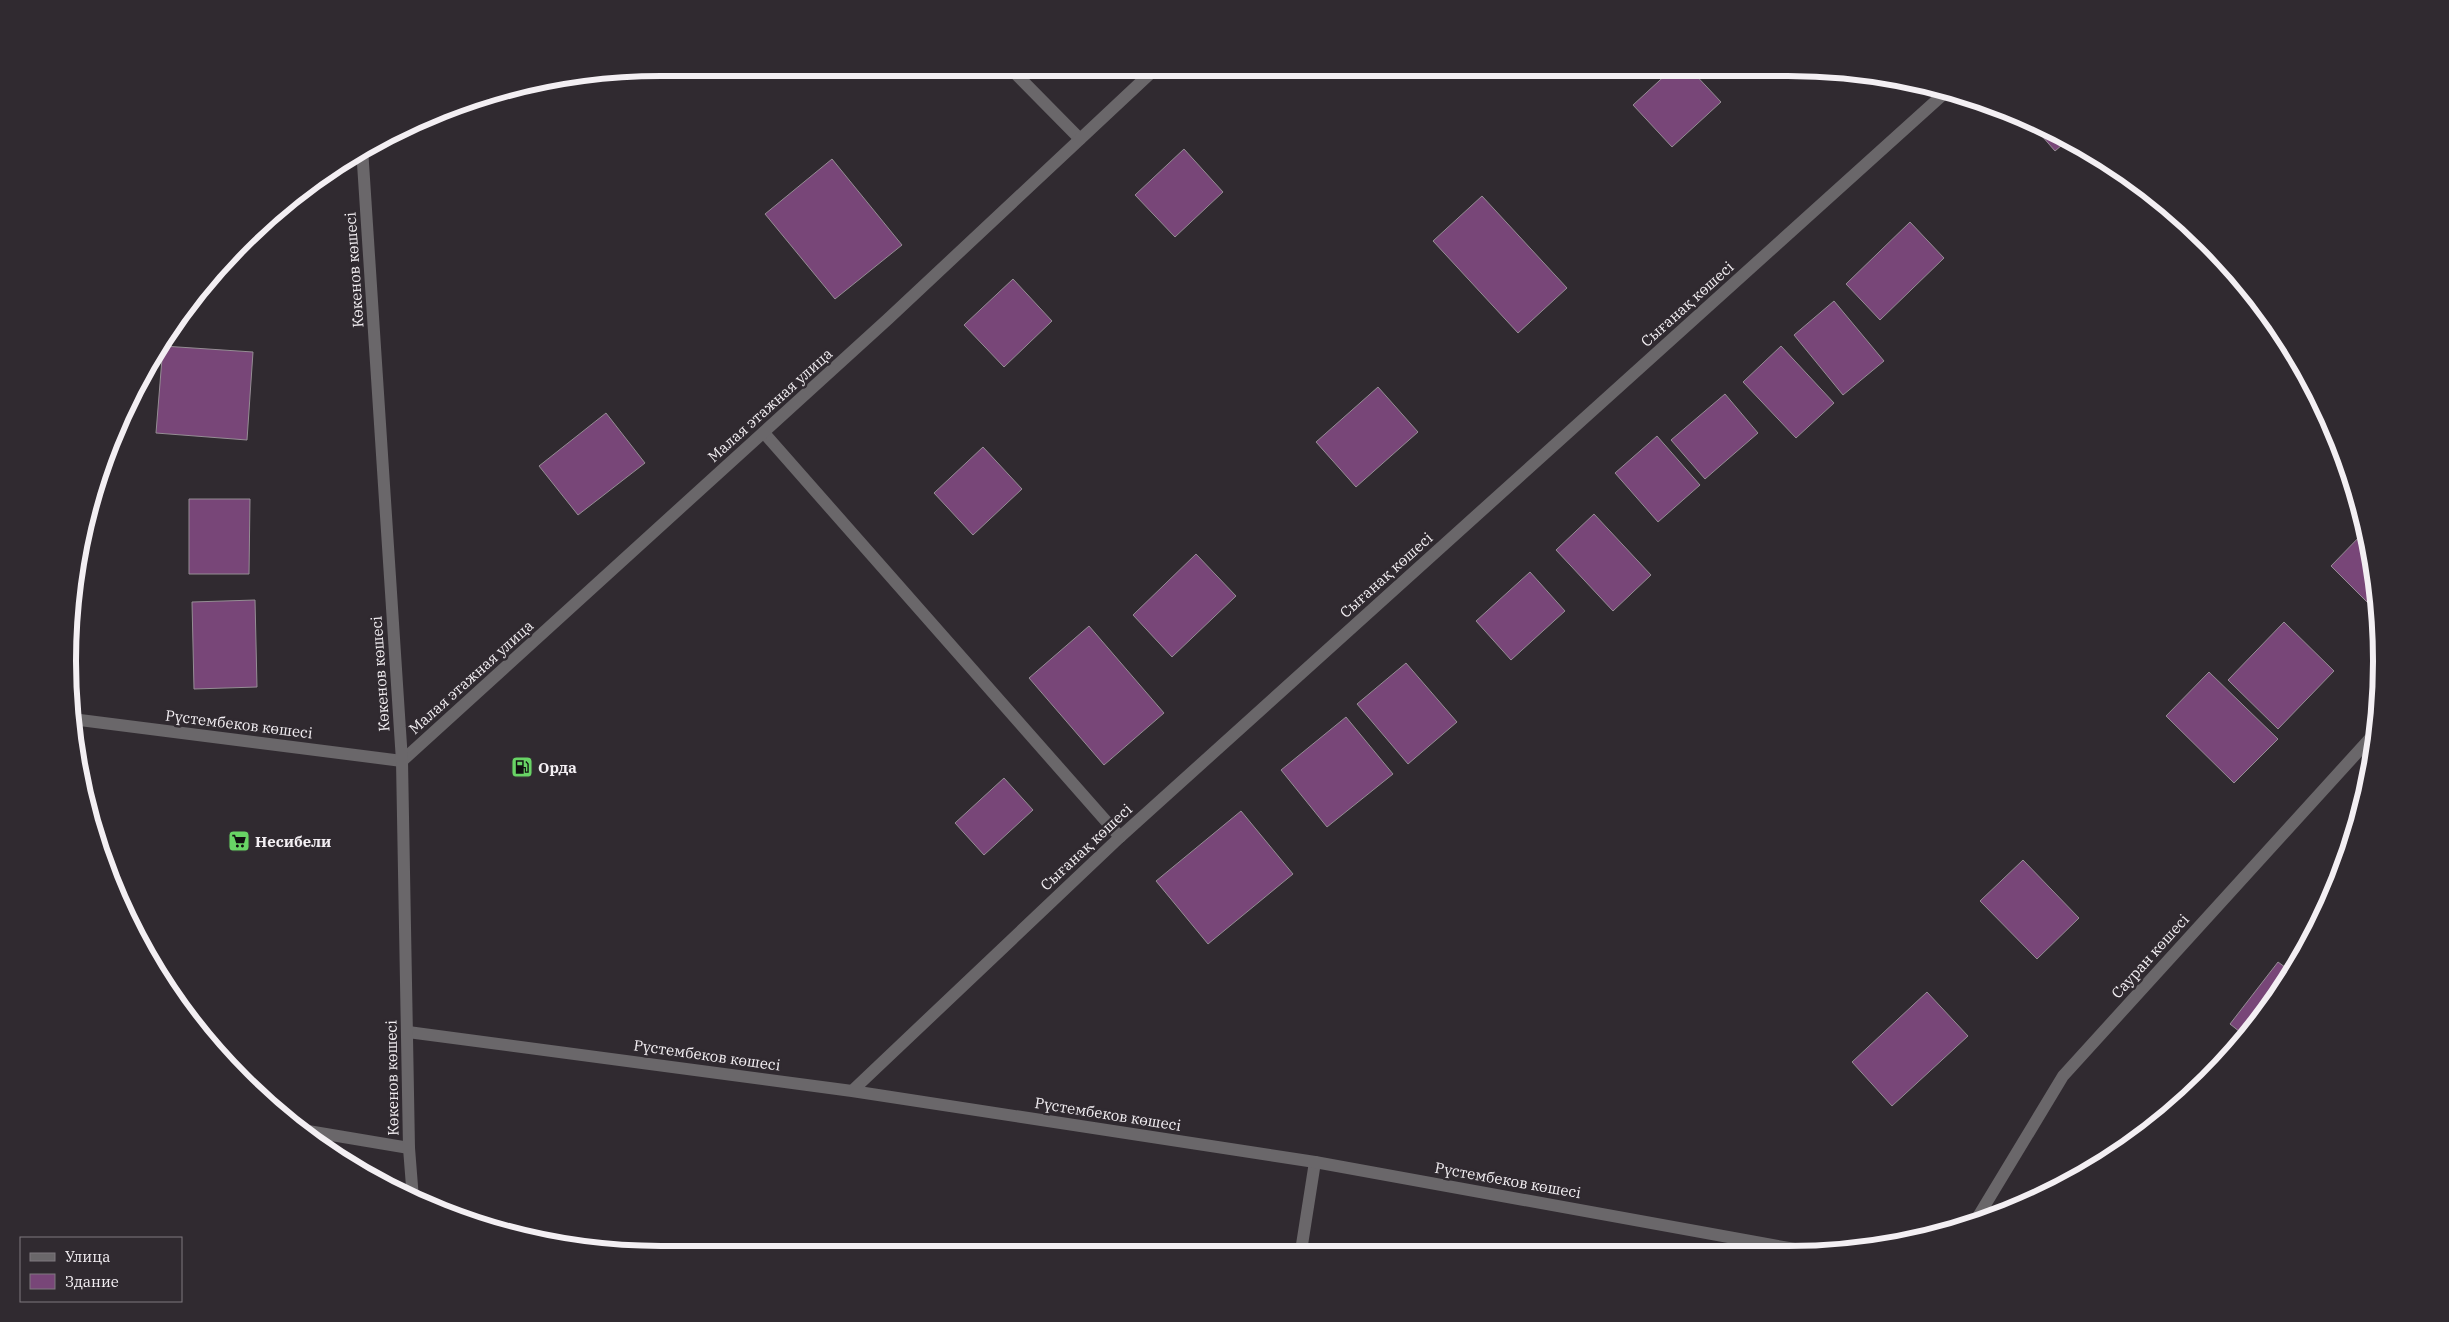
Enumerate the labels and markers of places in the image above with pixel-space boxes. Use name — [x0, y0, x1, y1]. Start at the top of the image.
fuel station icon: Орда — [510, 755, 534, 779]
place label: Орда — [538, 758, 577, 777]
supermarket icon: Несибели — [227, 829, 251, 853]
place label: Несибели — [255, 832, 331, 851]

